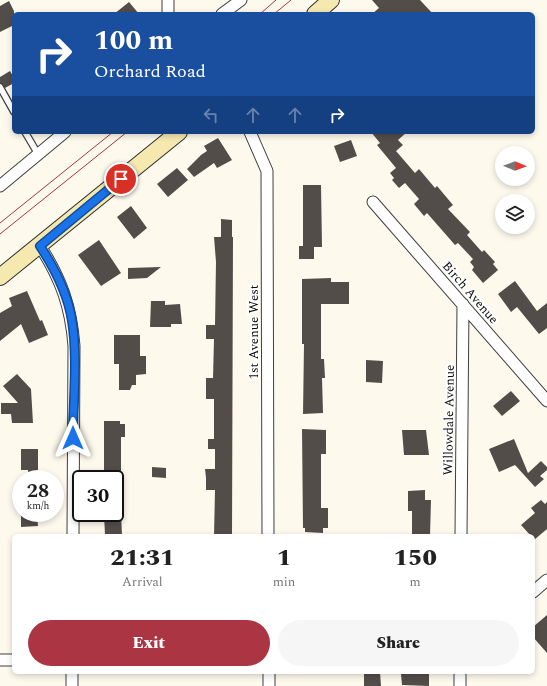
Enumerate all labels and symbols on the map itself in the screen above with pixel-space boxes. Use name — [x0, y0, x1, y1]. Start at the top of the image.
north arrow — [495, 146, 535, 186]
pin — [104, 162, 138, 196]
street label: Birch Avenue — [437, 257, 503, 329]
street label: 1st Avenue West — [244, 284, 264, 379]
street label: Willowdale Avenue — [438, 364, 460, 476]
position arrow — [52, 417, 94, 459]
speed limit sign: 30 — [72, 470, 124, 522]

